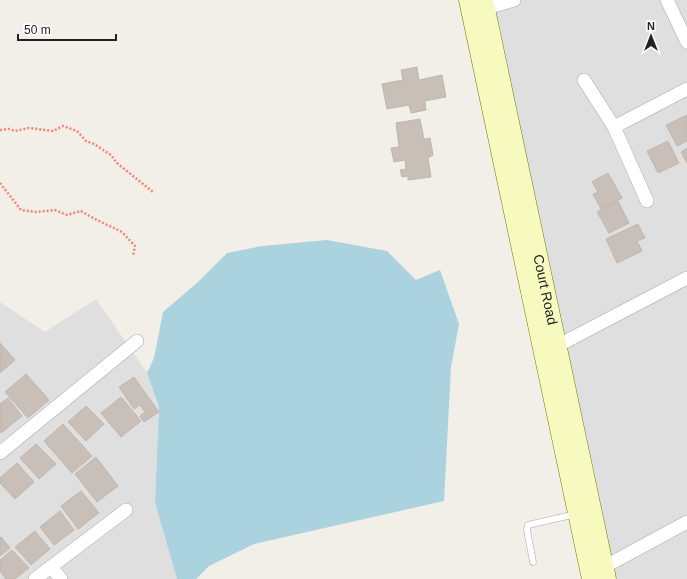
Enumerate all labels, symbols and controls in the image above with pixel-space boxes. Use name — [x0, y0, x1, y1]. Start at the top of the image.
scale bar — [18, 16, 116, 42]
north arrow — [631, 16, 671, 56]
text: N — [647, 20, 655, 32]
text: 50 m — [24, 23, 51, 37]
street label: Court Road — [530, 253, 561, 326]

